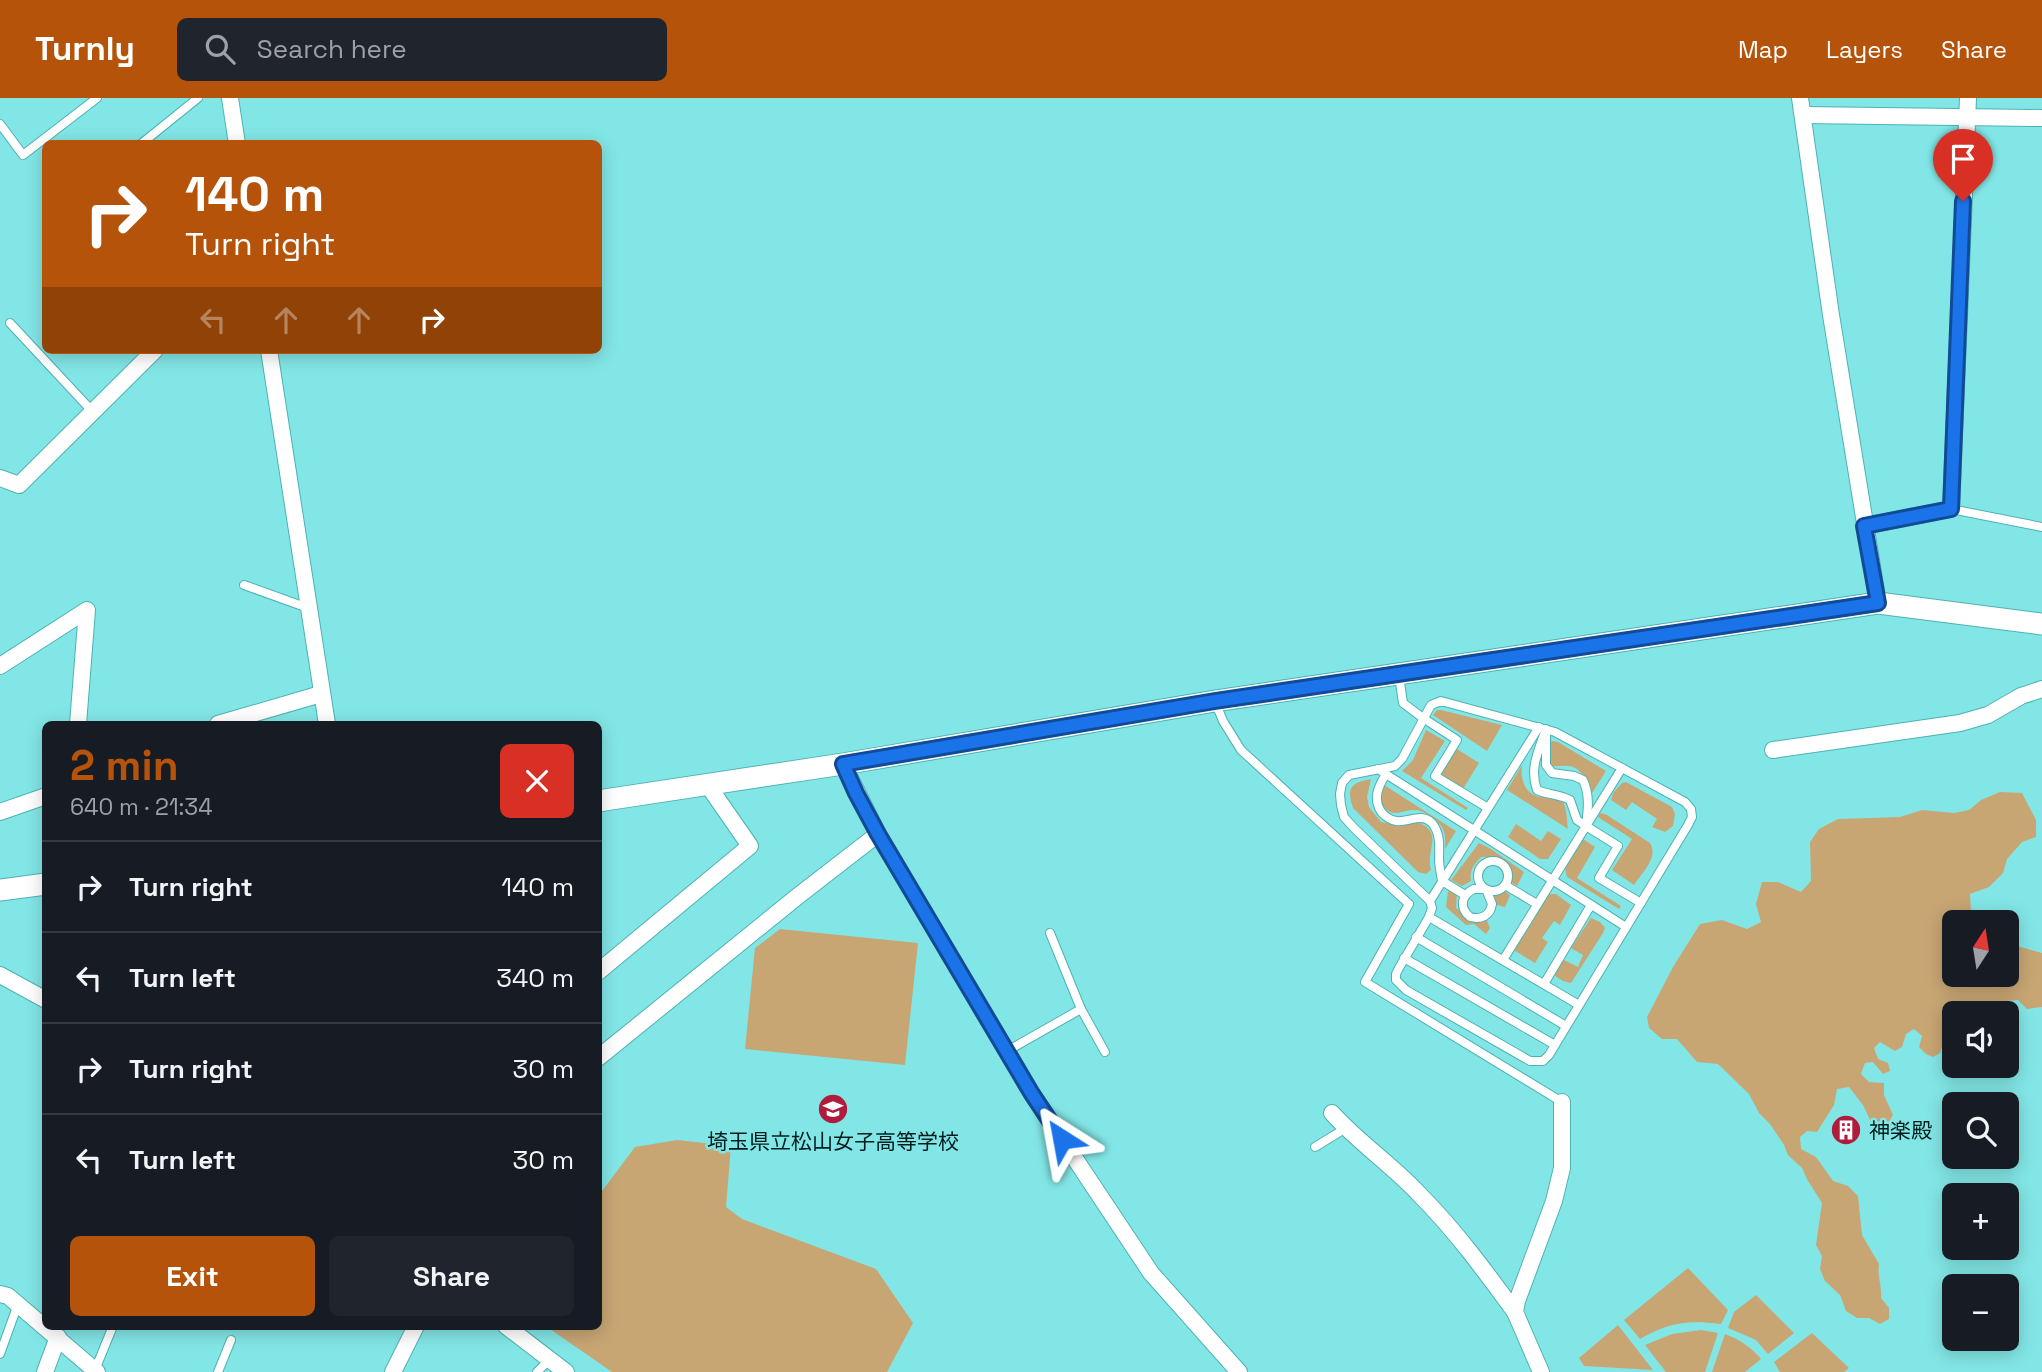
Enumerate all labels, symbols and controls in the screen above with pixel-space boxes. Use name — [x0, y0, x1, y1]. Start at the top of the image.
search box — [177, 18, 667, 81]
text: Turnly — [35, 28, 135, 70]
icon: search — [201, 30, 239, 68]
text: Search here — [257, 32, 407, 66]
text: Map — [1738, 34, 1788, 65]
text: Layers — [1826, 34, 1903, 65]
text: Share — [1941, 34, 2007, 65]
pin — [1933, 129, 1993, 201]
icon: arrive — [1944, 140, 1982, 178]
text: 140 m — [185, 163, 324, 225]
icon: right — [70, 168, 161, 259]
text: Turn right — [185, 224, 335, 264]
icon: left — [194, 301, 232, 339]
icon: ahead — [267, 301, 305, 339]
icon: ahead — [340, 301, 378, 339]
icon: right — [413, 301, 451, 339]
text: 2 min — [70, 739, 179, 792]
button: close — [500, 744, 574, 818]
text: 640 m · 21:34 — [70, 792, 213, 822]
icon: right — [70, 868, 108, 906]
text: Turn right — [129, 870, 253, 904]
text: 140 m — [501, 870, 574, 904]
north arrow — [1942, 910, 2020, 987]
map controls — [1942, 910, 2019, 1351]
icon: left — [70, 959, 108, 997]
text: Turn left — [129, 961, 236, 995]
text: 340 m — [496, 961, 574, 995]
button: sound — [1942, 1001, 2019, 1078]
icon: right — [70, 1050, 108, 1088]
text: Turn right — [129, 1052, 253, 1086]
text: 30 m — [513, 1052, 574, 1086]
school or university icon: 埼玉県立松山女子高等学校 — [816, 1092, 850, 1126]
button: search — [1942, 1092, 2019, 1169]
position arrow — [1025, 1102, 1099, 1176]
building icon: 神楽殿 — [1829, 1113, 1863, 1147]
place label: 神楽殿 — [1869, 1117, 1932, 1144]
place label: 埼玉県立松山女子高等学校 — [707, 1128, 959, 1155]
icon: left — [70, 1141, 108, 1179]
text: Turn left — [129, 1143, 236, 1177]
text: 30 m — [513, 1143, 574, 1177]
button: + — [1942, 1183, 2019, 1260]
button: Exit — [70, 1236, 315, 1316]
button: Share — [329, 1236, 574, 1316]
button: − — [1942, 1274, 2019, 1351]

